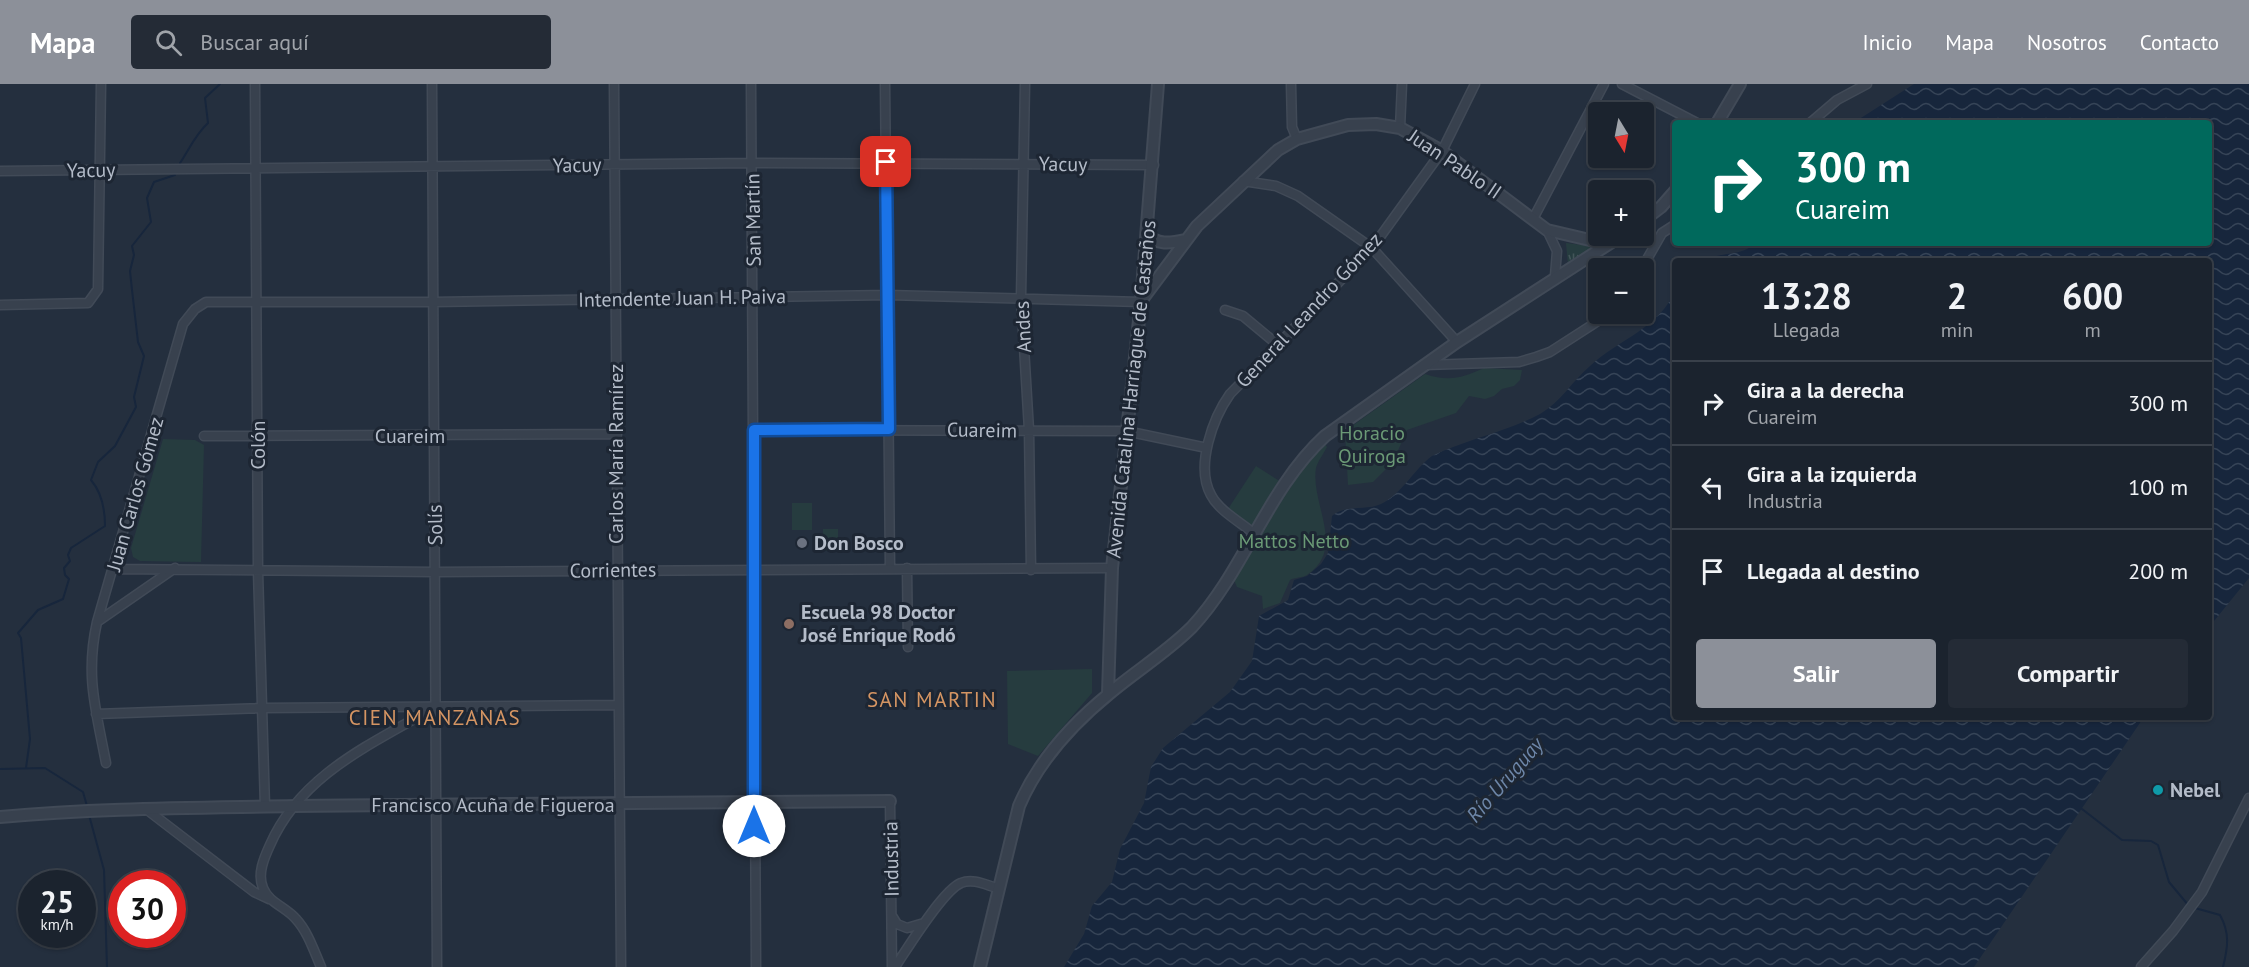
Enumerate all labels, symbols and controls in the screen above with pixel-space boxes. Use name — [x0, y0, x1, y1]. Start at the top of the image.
search box — [131, 15, 551, 69]
text: Mapa — [30, 24, 95, 61]
icon: search — [152, 26, 185, 59]
text: Buscar aquí — [200, 28, 309, 56]
text: Inicio — [1863, 29, 1912, 56]
text: Mapa — [1945, 29, 1994, 56]
text: Nosotros — [2027, 29, 2107, 56]
text: Contacto — [2140, 29, 2219, 56]
north arrow — [1588, 102, 1654, 168]
map controls — [1588, 102, 1654, 324]
street label: Juan Pablo II — [1402, 123, 1507, 205]
pin — [860, 136, 911, 187]
text: 300 m — [1795, 139, 1911, 194]
icon: right — [1696, 144, 1774, 222]
icon: arrive — [869, 145, 902, 178]
street label: Yacuy — [1038, 151, 1088, 177]
street label: Yacuy — [552, 152, 602, 178]
street label: Yacuy — [66, 157, 116, 183]
street label: San Martín — [739, 173, 767, 267]
button: + — [1588, 180, 1654, 246]
text: Cuareim — [1795, 192, 1890, 226]
street label: Avenida Catalina Harriague de Castaños — [1100, 219, 1162, 559]
street label: General Leandro Gómez — [1230, 227, 1388, 393]
button: − — [1588, 258, 1654, 324]
text: 13:28 — [1761, 272, 1852, 319]
text: 2 — [1947, 272, 1967, 319]
text: 600 — [2062, 272, 2123, 319]
street label: Intendente Juan H. Paiva — [578, 283, 786, 313]
street label: Andes — [1009, 300, 1037, 354]
text: Llegada — [1773, 317, 1840, 343]
text: min — [1941, 317, 1973, 343]
text: m — [2085, 317, 2101, 343]
street label: Carlos María Ramírez — [603, 364, 629, 544]
text: Gira a la derecha — [1747, 376, 1904, 404]
icon: right — [1696, 387, 1729, 420]
text: 300 m — [2128, 389, 2188, 417]
text: Cuareim — [1747, 404, 1817, 430]
street label: Juan Carlos Gómez — [100, 414, 169, 575]
street label: Cuareim — [947, 416, 1017, 444]
park label: Horacio Quiroga — [1338, 420, 1406, 469]
street label: Colón — [245, 421, 271, 469]
street label: Cuareim — [375, 423, 445, 449]
text: Gira a la izquierda — [1747, 460, 1917, 488]
icon: left — [1696, 471, 1729, 504]
text: 100 m — [2128, 473, 2188, 501]
text: Industria — [1747, 488, 1823, 514]
street label: Solís — [422, 504, 448, 546]
park label: Mattos Netto — [1238, 528, 1350, 554]
place label: Don Bosco — [814, 530, 904, 556]
marker: Don Bosco — [795, 536, 809, 550]
icon: arrive — [1696, 555, 1729, 588]
street label: Corrientes — [569, 556, 657, 584]
text: Llegada al destino — [1747, 557, 1920, 585]
text: 200 m — [2128, 557, 2188, 585]
place label: Escuela 98 Doctor José Enrique Rodó — [800, 599, 956, 648]
marker: Escuela 98 Doctor José Enrique Rodó — [782, 617, 796, 631]
button: Salir — [1696, 639, 1936, 708]
button: Compartir — [1948, 639, 2188, 708]
district label: SAN MARTIN — [867, 686, 997, 713]
district label: CIEN MANZANAS — [349, 704, 521, 731]
water label: Río Uruguay — [1460, 730, 1550, 828]
place label: Nebel — [2170, 777, 2220, 803]
marker: Nebel — [2151, 783, 2165, 797]
street label: Francisco Acuña de Figueroa — [371, 792, 615, 818]
position arrow — [722, 794, 786, 858]
street label: Industria — [877, 821, 905, 897]
speed limit sign: 30 — [108, 870, 186, 948]
text: 25 — [40, 882, 74, 921]
text: km/h — [41, 915, 73, 934]

